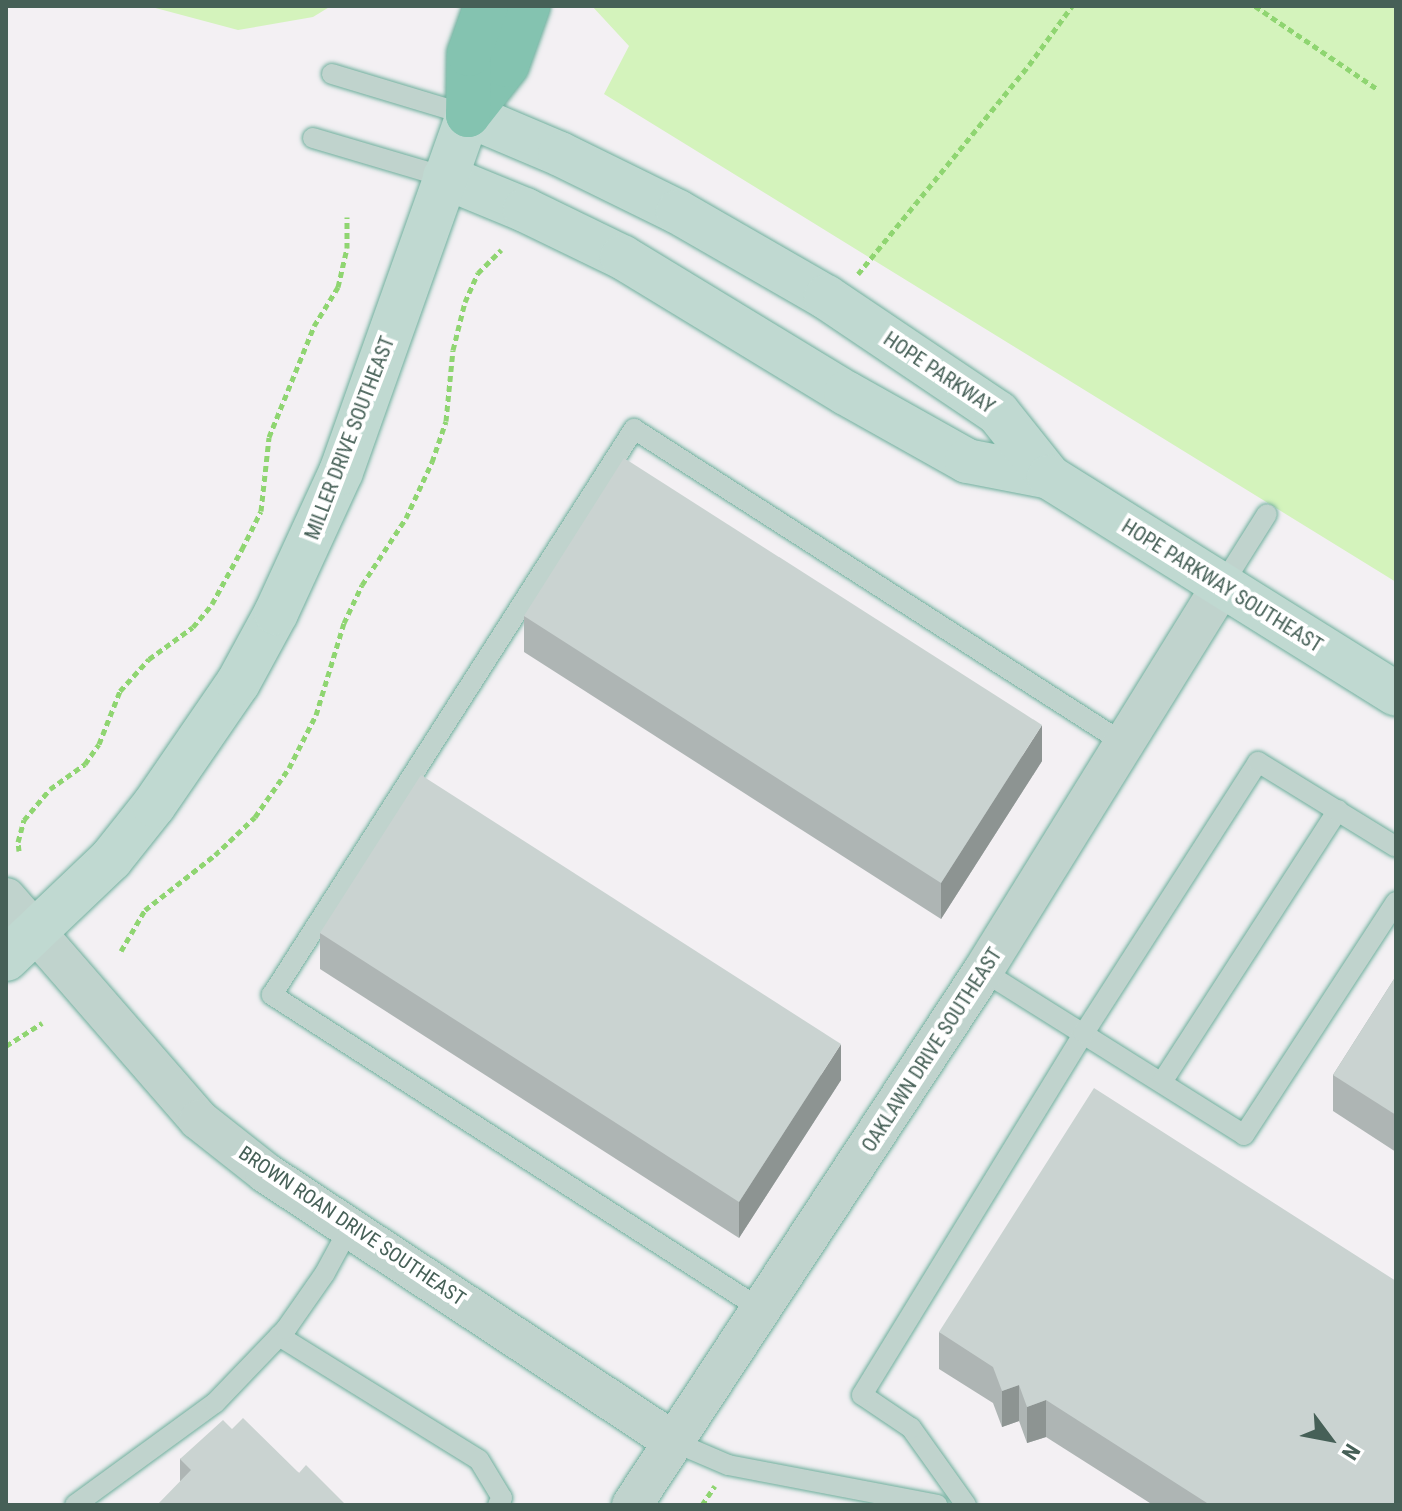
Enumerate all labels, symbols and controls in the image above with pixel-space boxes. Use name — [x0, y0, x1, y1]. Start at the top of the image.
street label: HOPE PARKWAY — [879, 327, 999, 419]
street label: MILLER DRIVE SOUTHEAST — [300, 333, 400, 543]
street label: HOPE PARKWAY SOUTHEAST — [1117, 514, 1327, 658]
street label: OAKLAWN DRIVE SOUTHEAST — [857, 943, 1007, 1157]
street label: BROWN ROAN DRIVE SOUTHEAST — [234, 1141, 470, 1311]
north arrow — [1290, 1399, 1370, 1479]
text: N — [1337, 1440, 1365, 1464]

